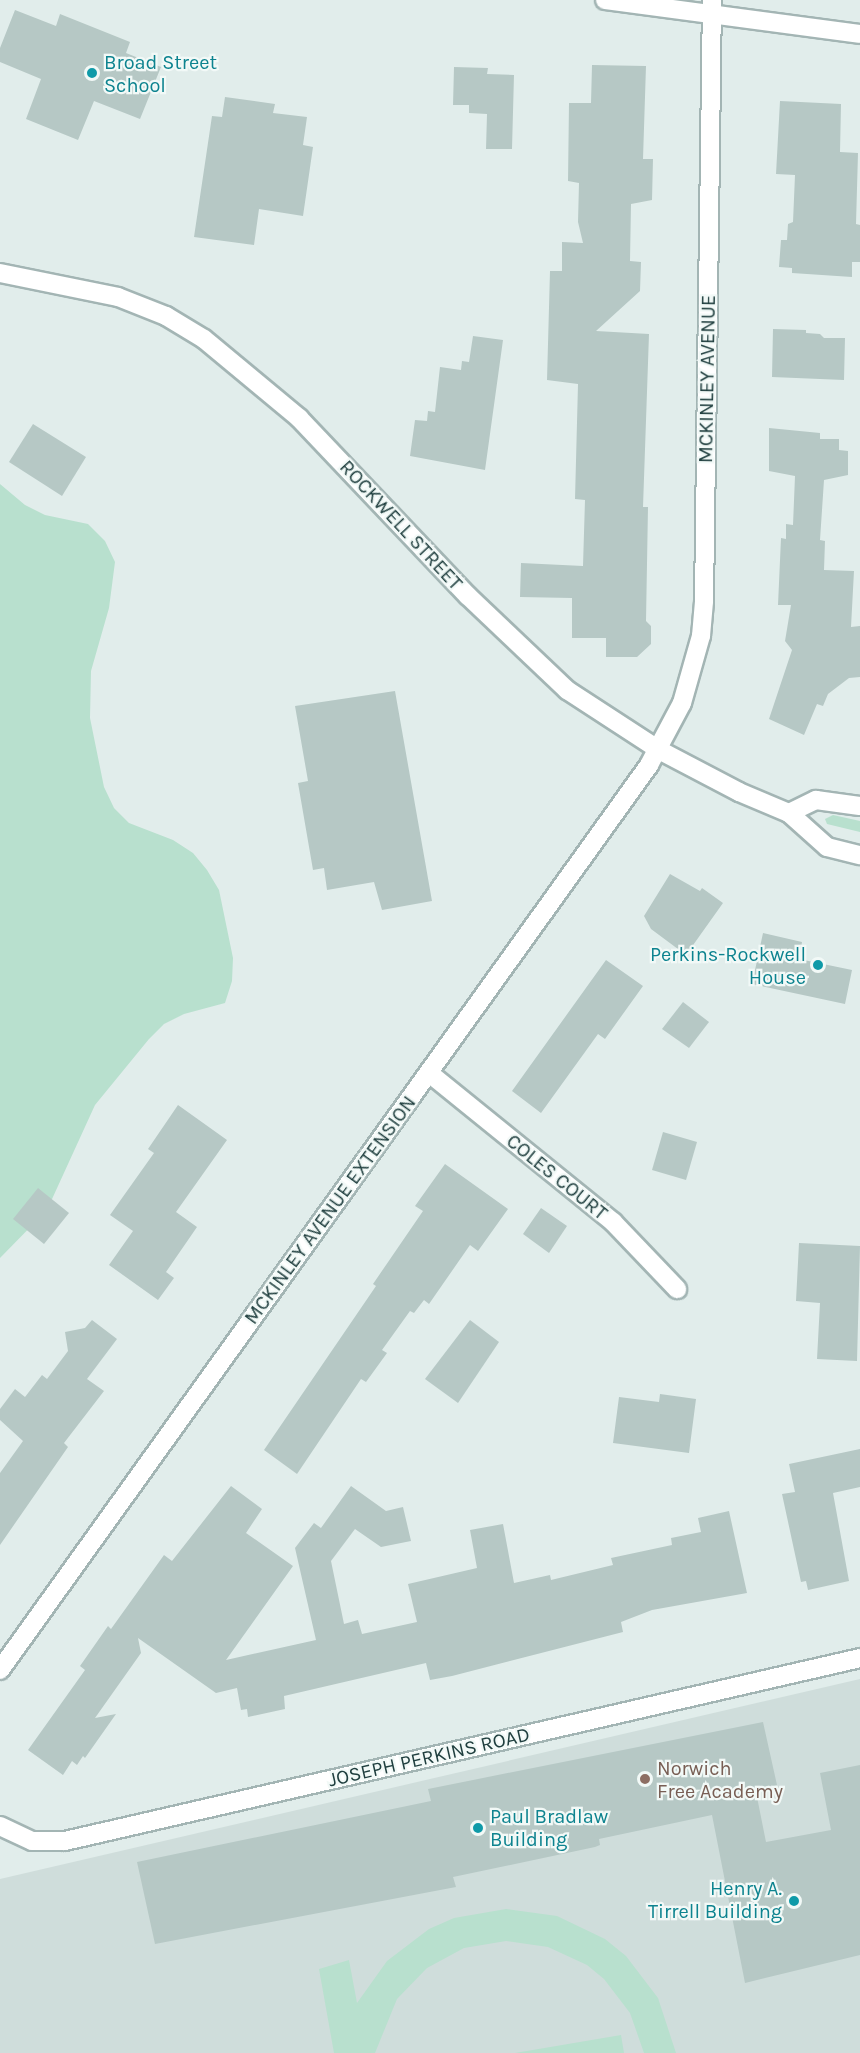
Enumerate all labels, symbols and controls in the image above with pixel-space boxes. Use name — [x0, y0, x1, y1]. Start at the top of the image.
place label: Broad Street School — [104, 50, 217, 97]
marker: Broad Street School — [85, 66, 99, 80]
street label: MCKINLEY AVENUE — [694, 295, 720, 463]
street label: ROCKWELL STREET — [335, 455, 467, 595]
place label: Perkins-Rockwell House — [650, 942, 806, 989]
marker: Perkins-Rockwell House — [811, 958, 825, 972]
street label: MCKINLEY AVENUE EXTENSION — [239, 1091, 421, 1329]
street label: COLES COURT — [502, 1129, 612, 1225]
street label: JOSEPH PERKINS ROAD — [326, 1722, 532, 1792]
place label: Norwich Free Academy — [657, 1756, 783, 1803]
marker: Norwich Free Academy — [638, 1772, 652, 1786]
place label: Paul Bradlaw Building — [490, 1804, 608, 1851]
marker: Paul Bradlaw Building — [471, 1821, 485, 1835]
place label: Henry A. Tirrell Building — [648, 1877, 782, 1924]
marker: Henry A. Tirrell Building — [787, 1894, 801, 1908]

